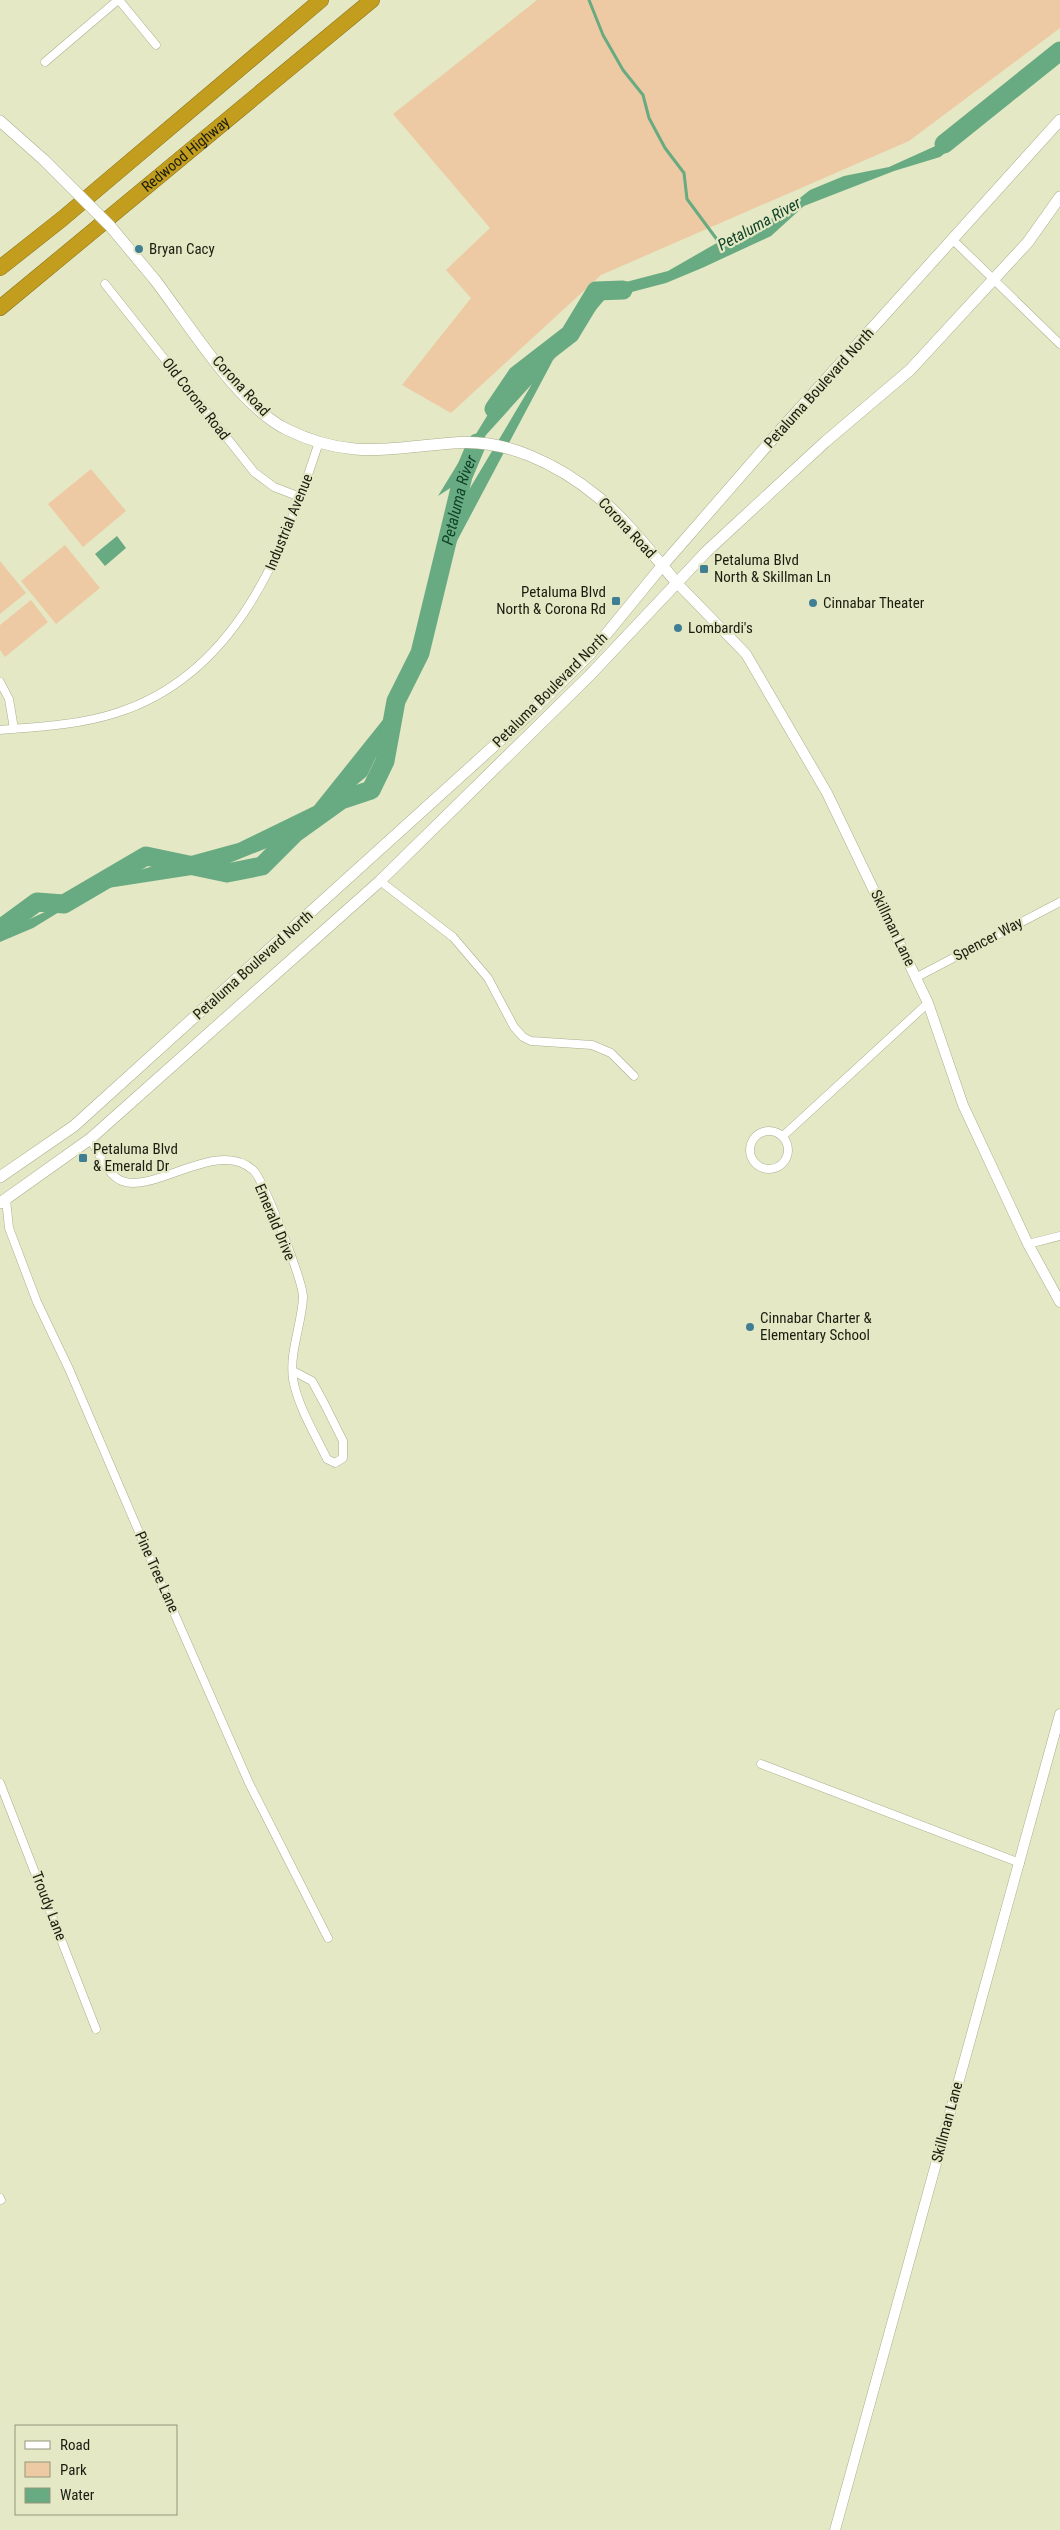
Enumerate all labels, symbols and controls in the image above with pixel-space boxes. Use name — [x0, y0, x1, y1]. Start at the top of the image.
street label: Redwood Highway — [138, 113, 233, 196]
water label: Petaluma River — [714, 193, 805, 255]
place label: Bryan Cacy — [149, 240, 215, 258]
marker: Bryan Cacy — [133, 243, 145, 255]
street label: Petaluma Boulevard North — [760, 324, 878, 452]
street label: Corona Road — [209, 352, 273, 420]
street label: Old Corona Road — [158, 354, 234, 444]
water label: Petaluma River — [437, 451, 481, 547]
street label: Industrial Avenue — [262, 471, 316, 573]
street label: Corona Road — [595, 494, 659, 562]
place label: Petaluma Blvd North & Skillman Ln — [714, 551, 831, 586]
marker: Petaluma Blvd North & Skillman Ln — [698, 563, 710, 575]
place label: Petaluma Blvd North & Corona Rd — [496, 583, 606, 618]
place label: Cinnabar Theater — [823, 594, 925, 612]
marker: Petaluma Blvd North & Corona Rd — [610, 595, 622, 607]
marker: Cinnabar Theater — [807, 597, 819, 609]
place label: Lombardi's — [688, 619, 753, 637]
marker: Lombardi's — [672, 622, 684, 634]
street label: Petaluma Boulevard North — [489, 629, 611, 751]
street label: Skillman Lane — [867, 887, 919, 969]
street label: Petaluma Boulevard North — [189, 906, 317, 1024]
street label: Spencer Way — [950, 913, 1026, 965]
place label: Petaluma Blvd & Emerald Dr — [93, 1140, 178, 1175]
marker: Petaluma Blvd & Emerald Dr — [77, 1152, 89, 1164]
street label: Emerald Drive — [251, 1181, 299, 1263]
place label: Cinnabar Charter & Elementary School — [760, 1309, 873, 1344]
marker: Cinnabar Charter & Elementary School — [744, 1321, 756, 1333]
street label: Pine Tree Lane — [131, 1529, 183, 1615]
street label: Troudy Lane — [28, 1869, 70, 1943]
street label: Skillman Lane — [928, 2080, 966, 2164]
legend — [15, 2425, 178, 2515]
text: Road — [60, 2436, 90, 2454]
text: Park — [60, 2461, 87, 2479]
text: Water — [60, 2486, 95, 2504]

